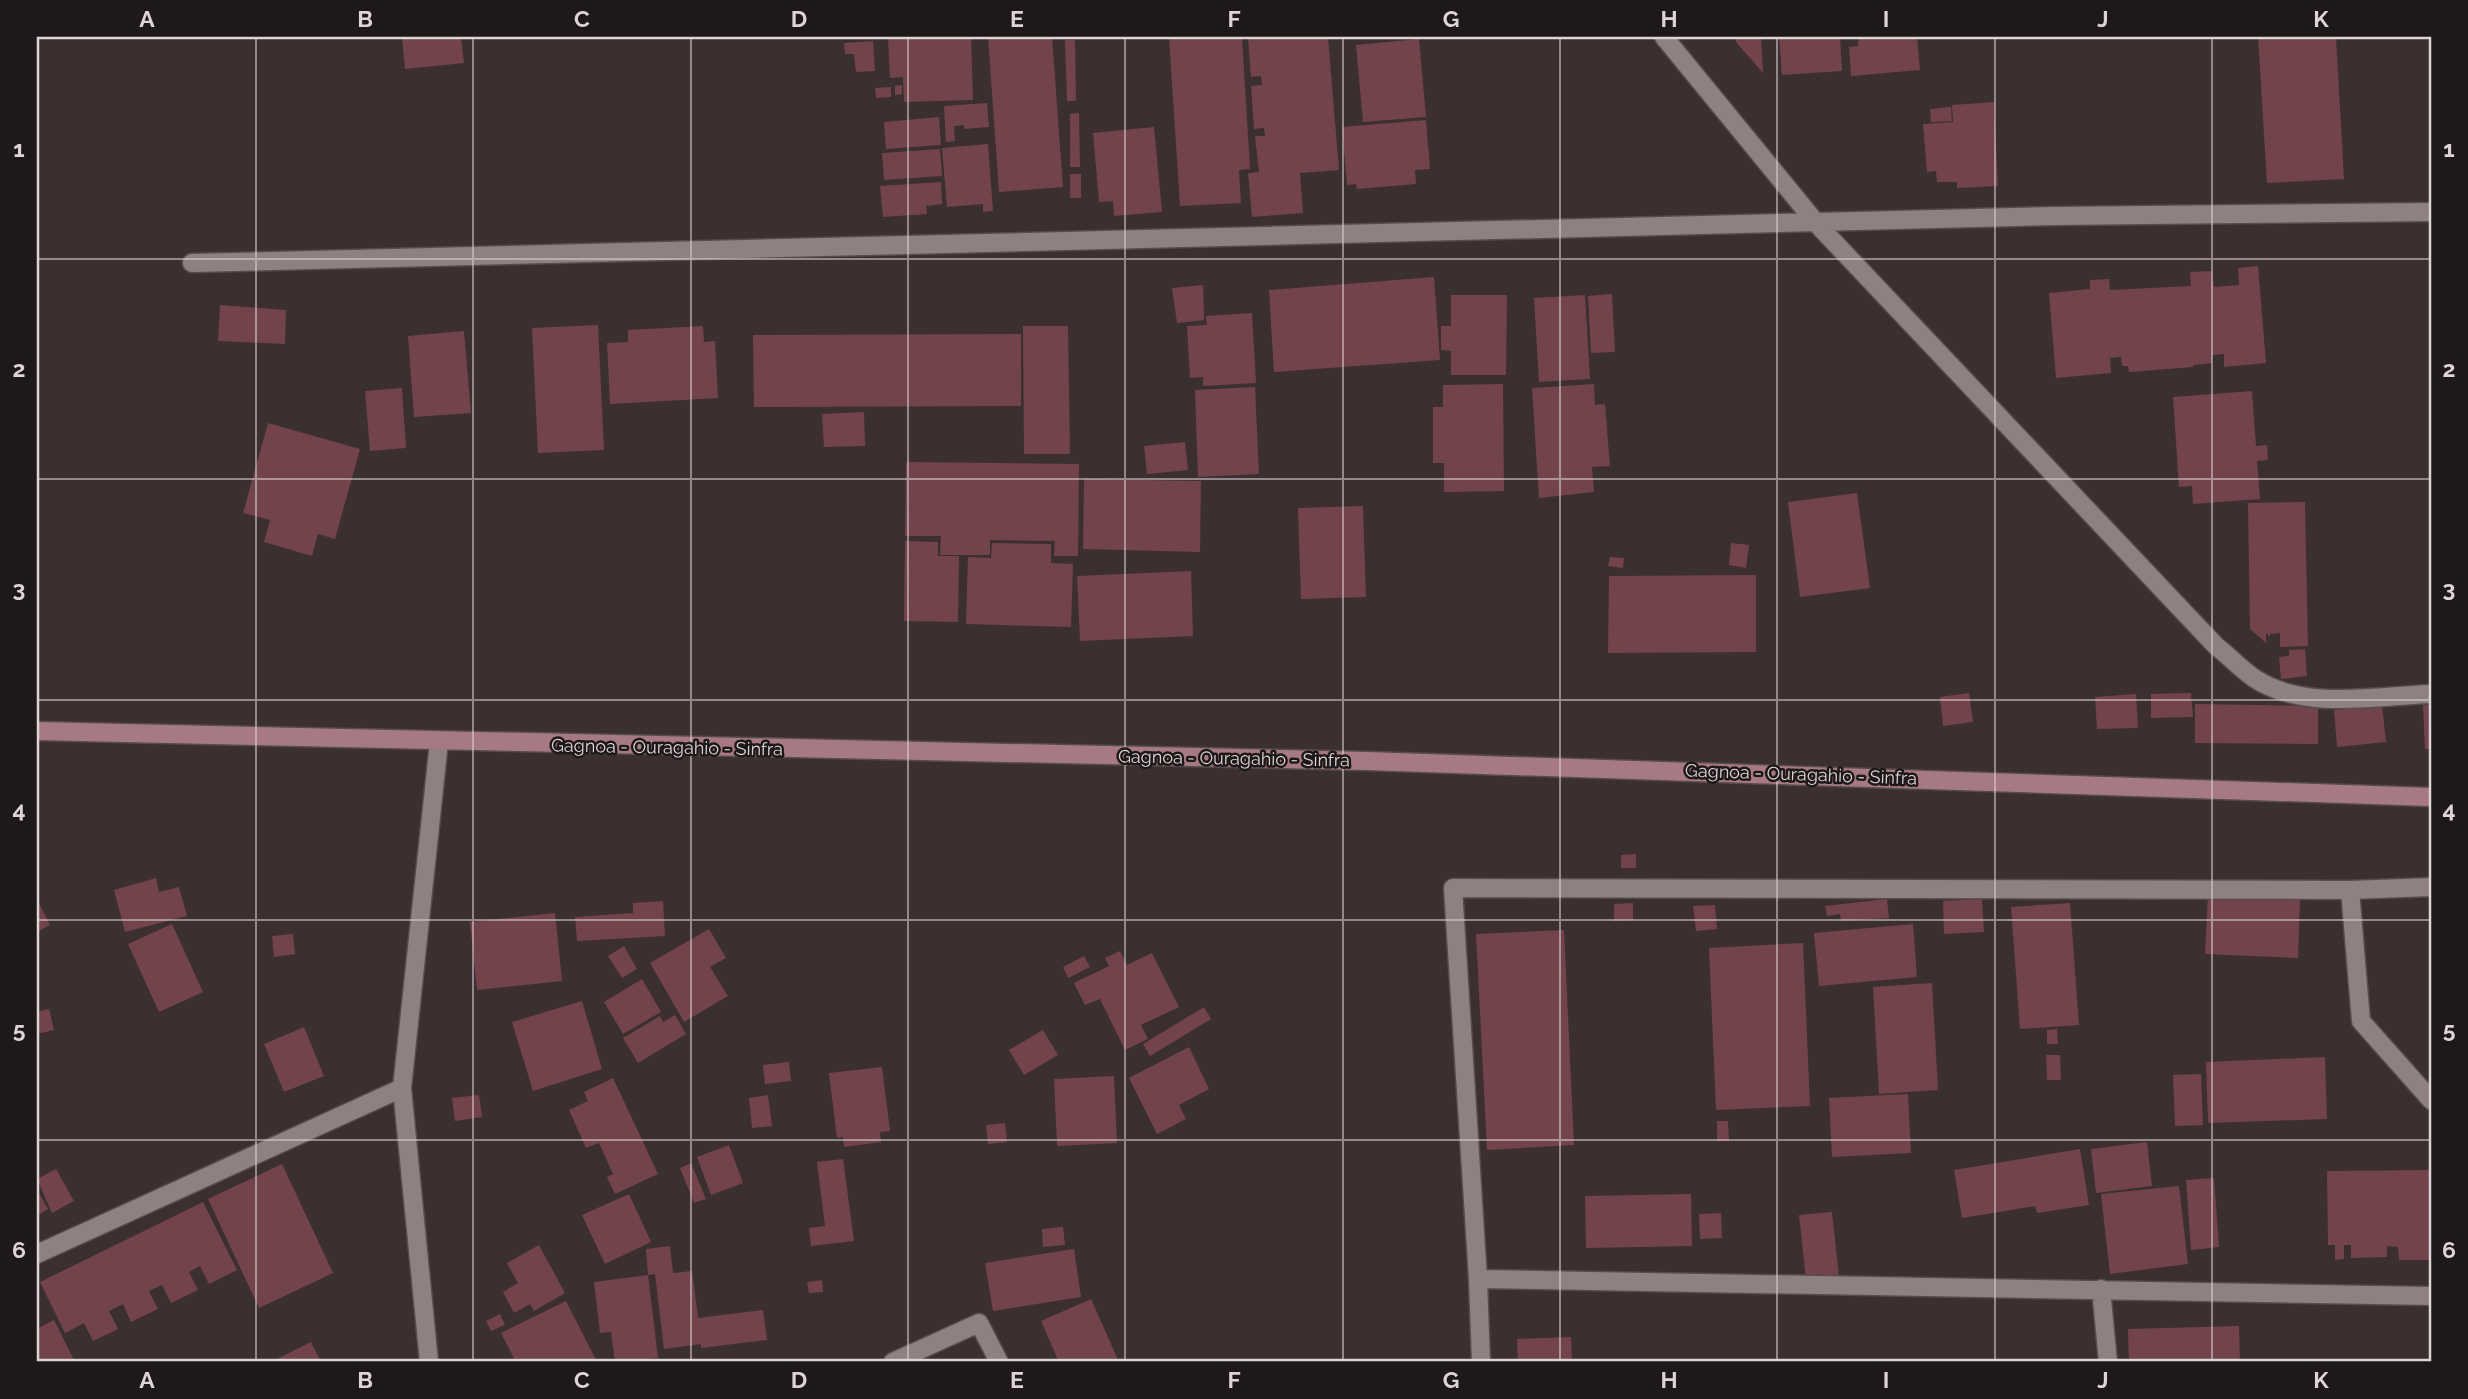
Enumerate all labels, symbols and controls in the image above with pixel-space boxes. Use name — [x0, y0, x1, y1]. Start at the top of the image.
text: A — [139, 5, 155, 32]
text: B — [357, 5, 373, 32]
text: C — [574, 5, 590, 32]
text: D — [791, 5, 807, 32]
text: E — [1010, 5, 1024, 32]
text: F — [1227, 5, 1241, 32]
text: G — [1443, 5, 1459, 32]
text: H — [1660, 5, 1678, 32]
text: I — [1883, 5, 1889, 32]
text: J — [2097, 5, 2109, 32]
text: K — [2313, 5, 2329, 32]
text: 1 — [13, 135, 25, 162]
text: 1 — [2443, 135, 2455, 162]
text: 2 — [13, 355, 25, 382]
text: 2 — [2443, 355, 2455, 382]
text: 3 — [13, 575, 25, 602]
text: 3 — [2443, 575, 2455, 602]
street label: Gagnoa - Ouragahio - Sinfra — [551, 734, 783, 760]
street label: Gagnoa - Ouragahio - Sinfra — [1118, 745, 1350, 771]
street label: Gagnoa - Ouragahio - Sinfra — [1685, 759, 1917, 789]
text: 4 — [12, 796, 26, 823]
text: 4 — [2442, 796, 2456, 823]
text: 5 — [13, 1016, 26, 1043]
text: 5 — [2443, 1016, 2456, 1043]
text: 6 — [12, 1236, 26, 1263]
text: 6 — [2442, 1236, 2456, 1263]
text: A — [139, 1366, 155, 1393]
text: B — [357, 1366, 373, 1393]
text: C — [574, 1366, 590, 1393]
text: D — [791, 1366, 807, 1393]
text: E — [1010, 1366, 1024, 1393]
text: F — [1227, 1366, 1241, 1393]
text: G — [1443, 1366, 1459, 1393]
text: H — [1660, 1366, 1678, 1393]
text: I — [1883, 1366, 1889, 1393]
text: J — [2097, 1366, 2109, 1393]
text: K — [2313, 1366, 2329, 1393]

